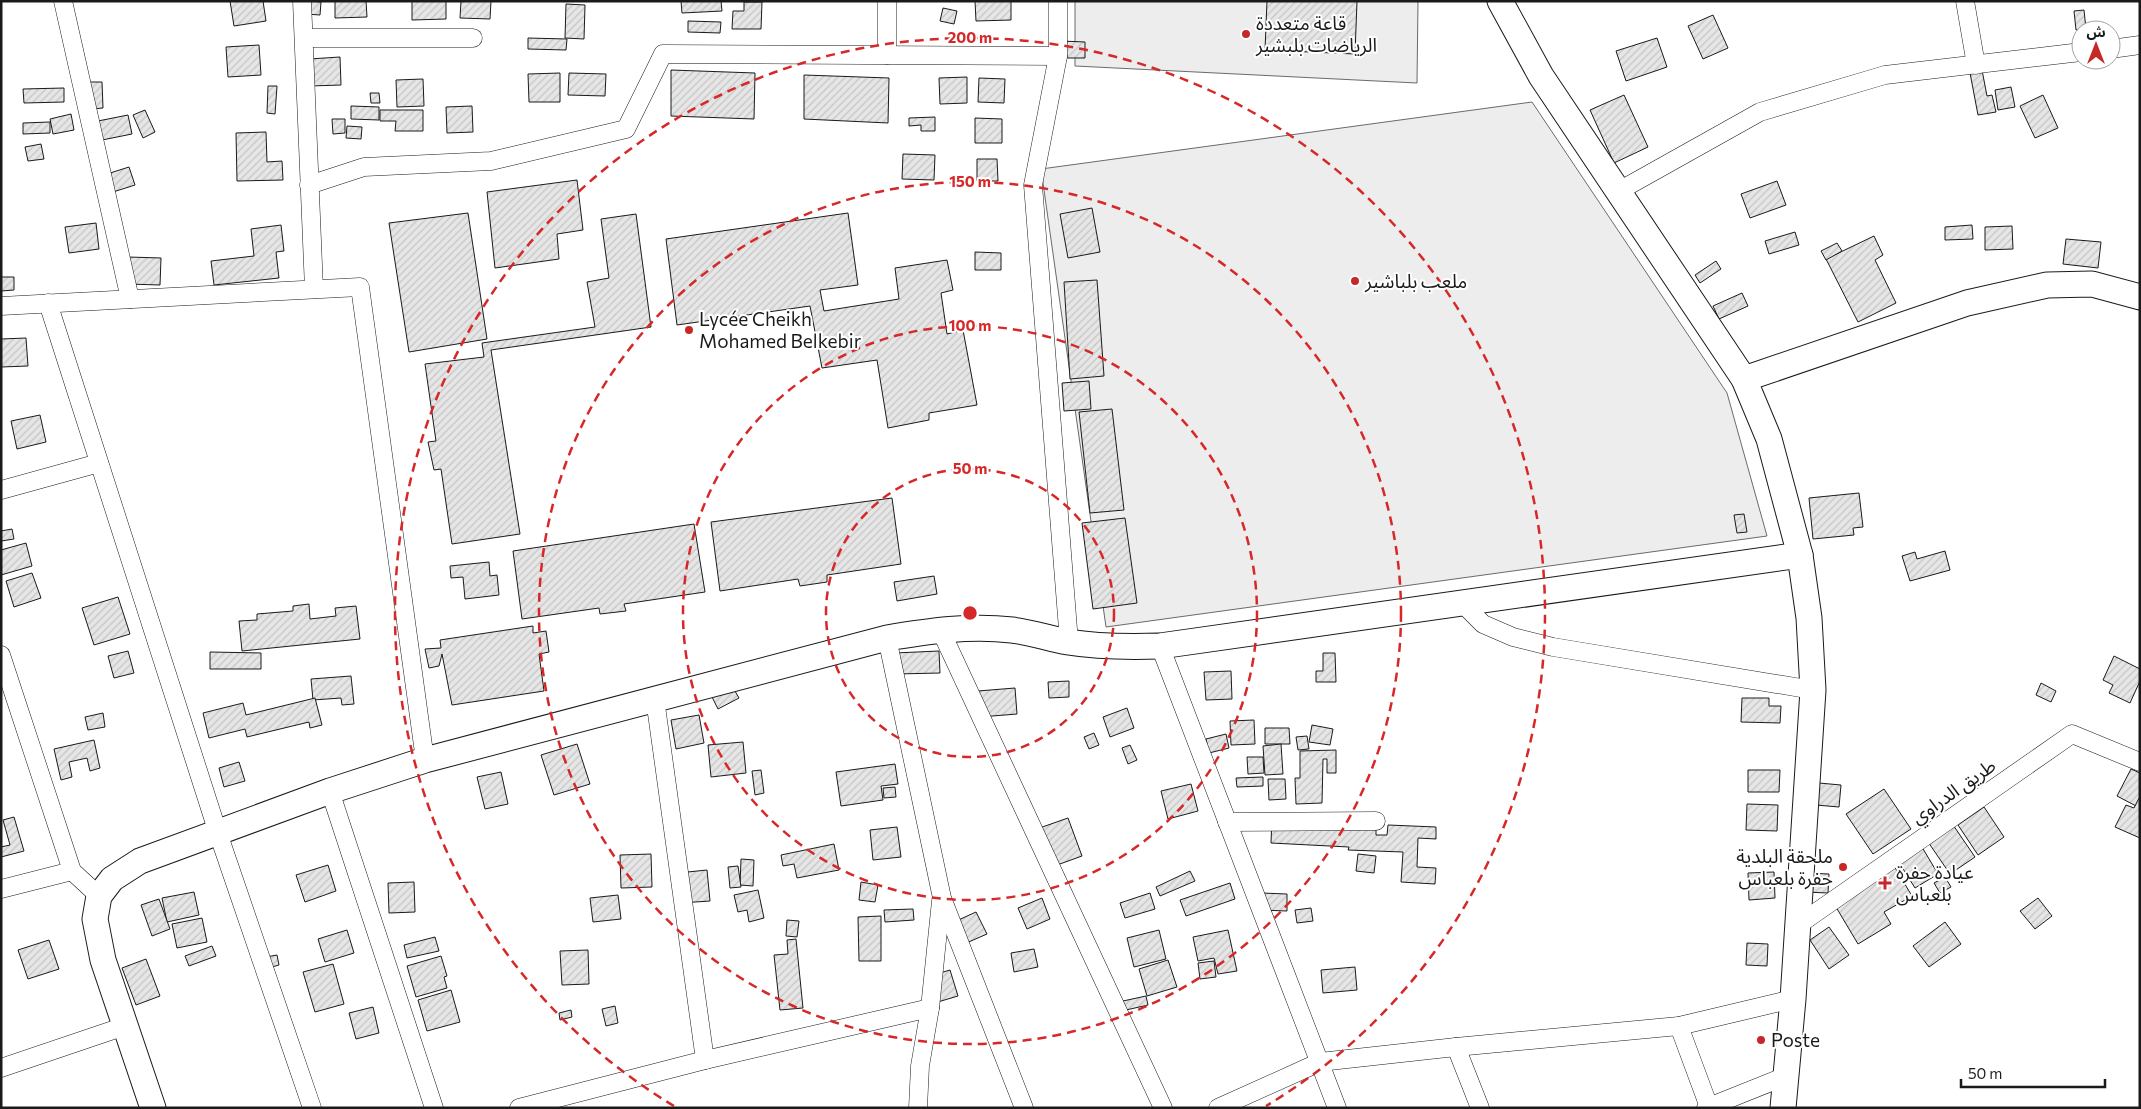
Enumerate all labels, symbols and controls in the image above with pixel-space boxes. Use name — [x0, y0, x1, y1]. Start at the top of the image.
place label: قاعة متعددة الرياضات بلبشير — [1255, 11, 1377, 57]
north arrow — [2071, 20, 2121, 70]
text: ش — [2086, 23, 2106, 40]
text: 200 m — [948, 28, 992, 46]
marker: قاعة متعددة الرياضات بلبشير — [1240, 28, 1252, 40]
text: 150 m — [949, 172, 991, 190]
place label: ملعب بلباشير — [1364, 269, 1467, 293]
marker: ملعب بلباشير — [1349, 275, 1361, 287]
place label: Lycée Cheikh Mohamed Belkebir — [699, 307, 862, 352]
text: 100 m — [949, 316, 991, 334]
marker: Lycée Cheikh Mohamed Belkebir — [683, 324, 695, 336]
text: 50 m — [953, 459, 987, 477]
centre of rings — [961, 604, 979, 622]
street label: طريق الدراوي — [1906, 753, 2002, 832]
place label: ملحقة البلدية حفرة بلعباس — [1736, 844, 1833, 890]
place label: عيادة حفرة بلعباس — [1896, 860, 1974, 906]
marker: ملحقة البلدية حفرة بلعباس — [1837, 861, 1849, 873]
marker: عيادة حفرة بلعباس — [1878, 876, 1892, 890]
place label: Poste — [1771, 1028, 1820, 1051]
marker: Poste — [1755, 1034, 1767, 1046]
scale bar — [1961, 1056, 2105, 1088]
text: 50 m — [1968, 1064, 2002, 1082]

